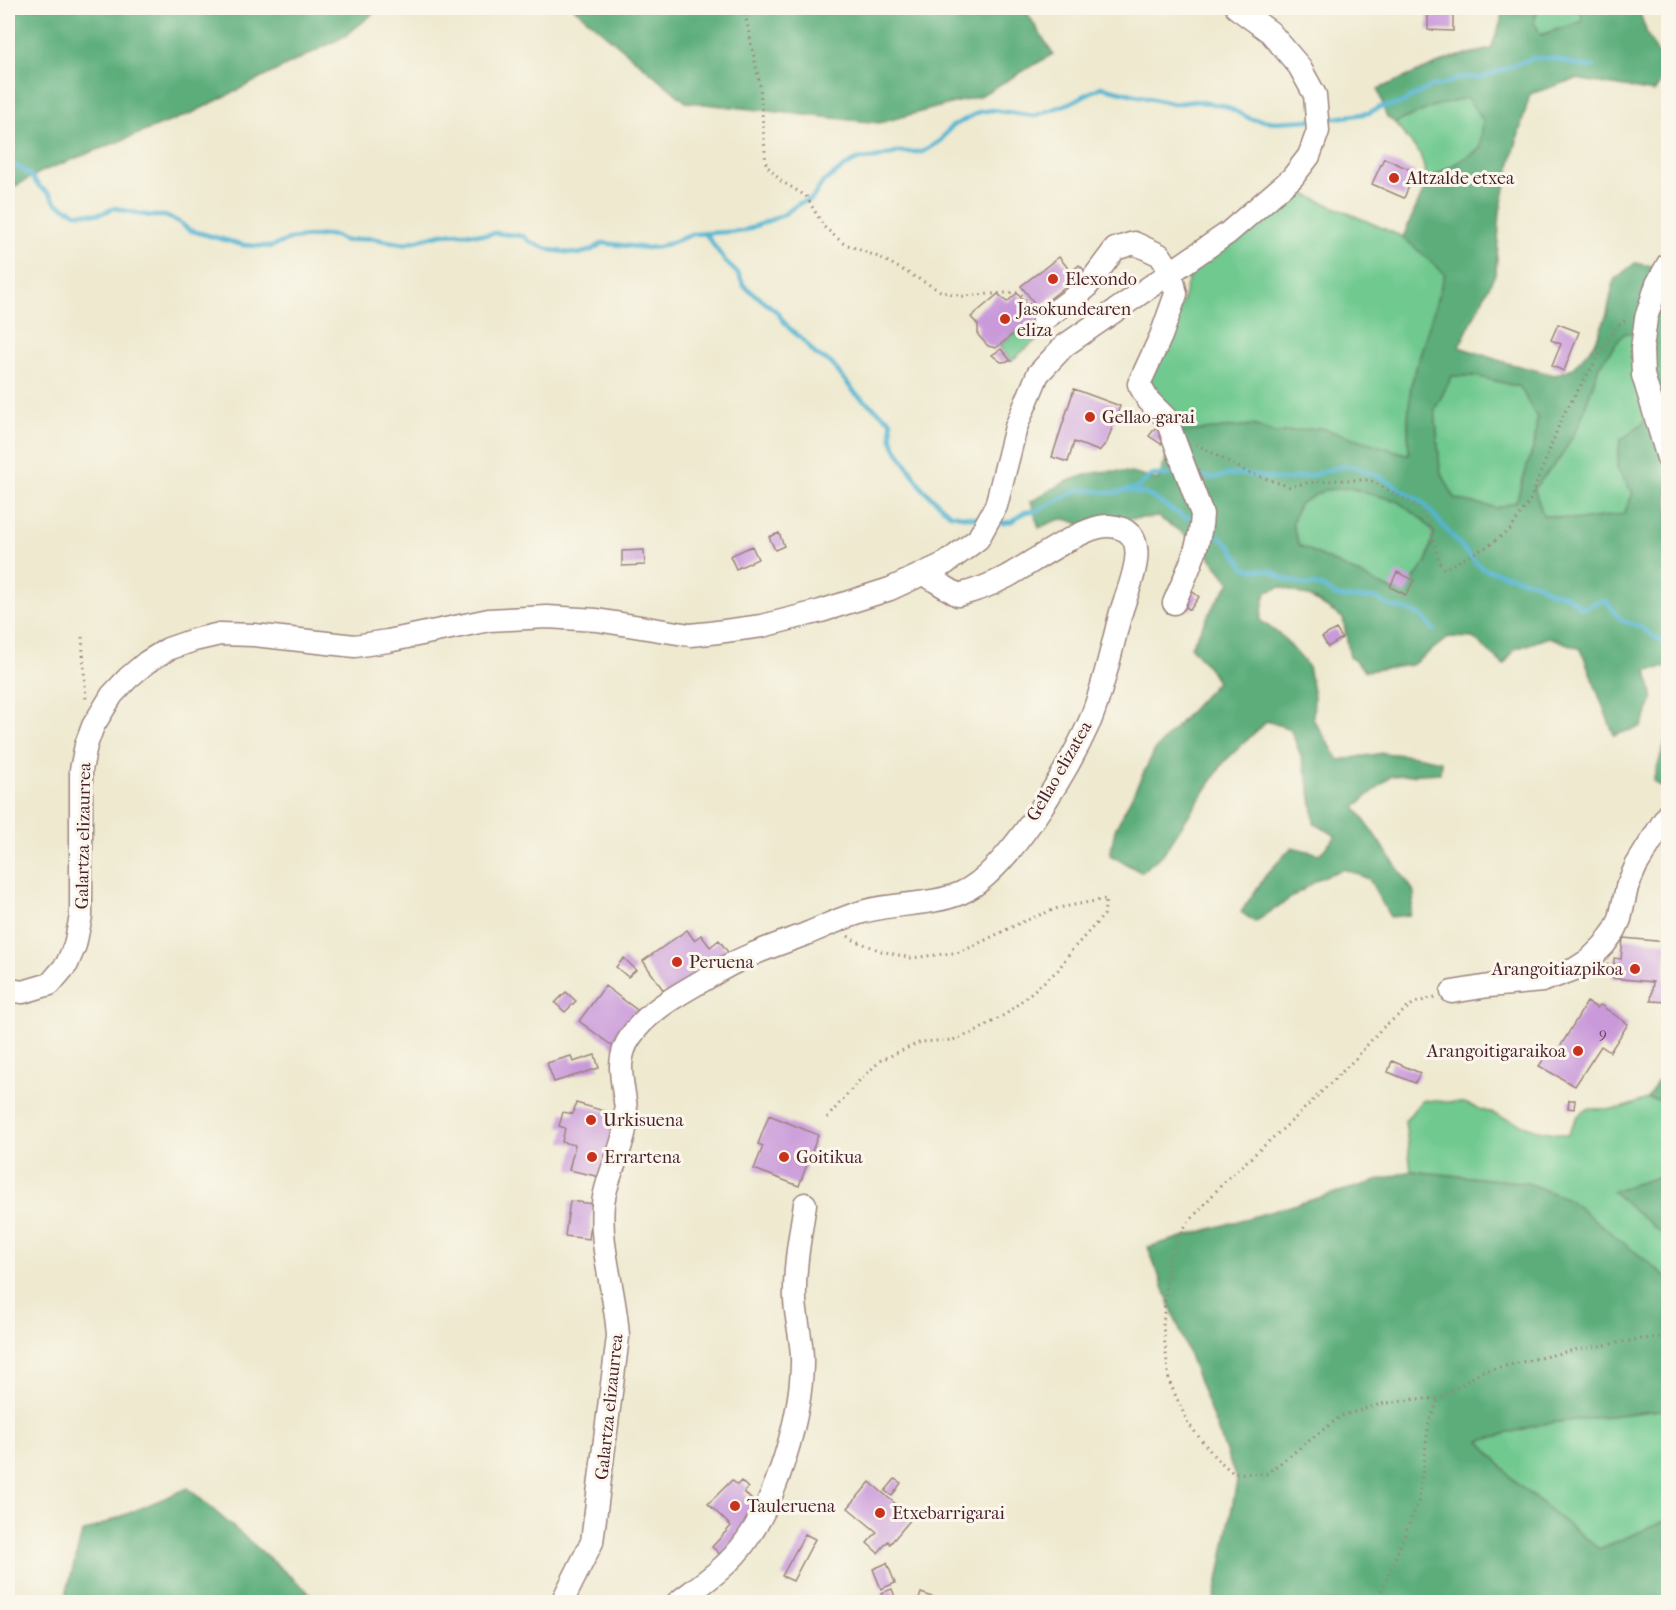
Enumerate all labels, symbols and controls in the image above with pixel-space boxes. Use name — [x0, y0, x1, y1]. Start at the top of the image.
place label: Altzalde etxea — [1405, 168, 1515, 189]
marker: Altzalde etxea — [1387, 171, 1401, 185]
place label: Elexondo — [1065, 269, 1137, 290]
marker: Elexondo — [1046, 272, 1060, 286]
place label: Jasokundearen eliza — [1015, 299, 1132, 341]
marker: Jasokundearen eliza — [998, 312, 1012, 326]
place label: Gellao-garai — [1102, 407, 1196, 428]
marker: Gellao-garai — [1083, 410, 1097, 424]
street label: Gellao elizatea — [1022, 717, 1097, 825]
street label: Galartza elizaurrea — [72, 762, 95, 910]
place label: Peruena — [689, 952, 755, 973]
marker: Peruena — [670, 955, 684, 969]
place label: Arangoitiazpikoa — [1491, 959, 1624, 980]
marker: Arangoitiazpikoa — [1628, 962, 1642, 976]
house number: 9 — [1599, 1024, 1607, 1042]
place label: Arangoitigaraikoa — [1426, 1041, 1567, 1062]
marker: Arangoitigaraikoa — [1571, 1044, 1585, 1058]
place label: Urkisuena — [603, 1110, 684, 1131]
marker: Urkisuena — [584, 1113, 598, 1127]
place label: Errartena — [604, 1147, 681, 1168]
place label: Goitikua — [796, 1147, 863, 1168]
marker: Errartena — [585, 1150, 599, 1164]
marker: Goitikua — [777, 1150, 791, 1164]
street label: Galartza elizaurrea — [591, 1332, 628, 1481]
place label: Tauleruena — [747, 1496, 836, 1517]
marker: Tauleruena — [728, 1499, 742, 1513]
place label: Etxebarrigarai — [892, 1503, 1006, 1524]
marker: Etxebarrigarai — [873, 1506, 887, 1520]

